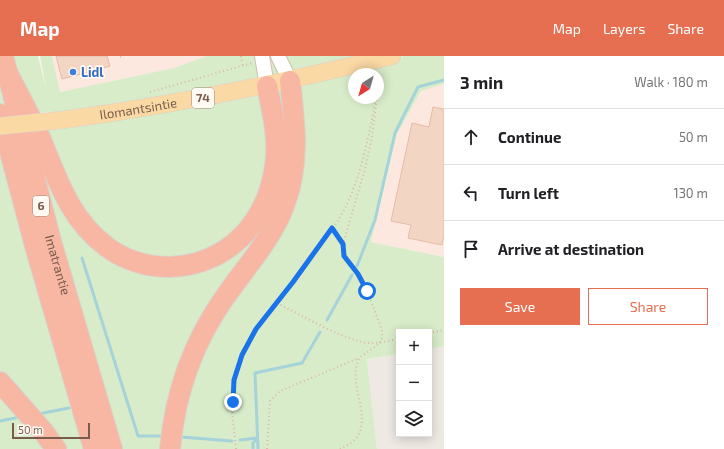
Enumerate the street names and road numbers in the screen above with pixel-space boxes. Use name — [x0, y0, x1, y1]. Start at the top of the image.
road number: 74 — [192, 88, 214, 108]
street label: Ilomantsintie — [98, 94, 178, 123]
road number: 6 — [33, 196, 49, 216]
street label: Imatrantie — [42, 233, 74, 297]

